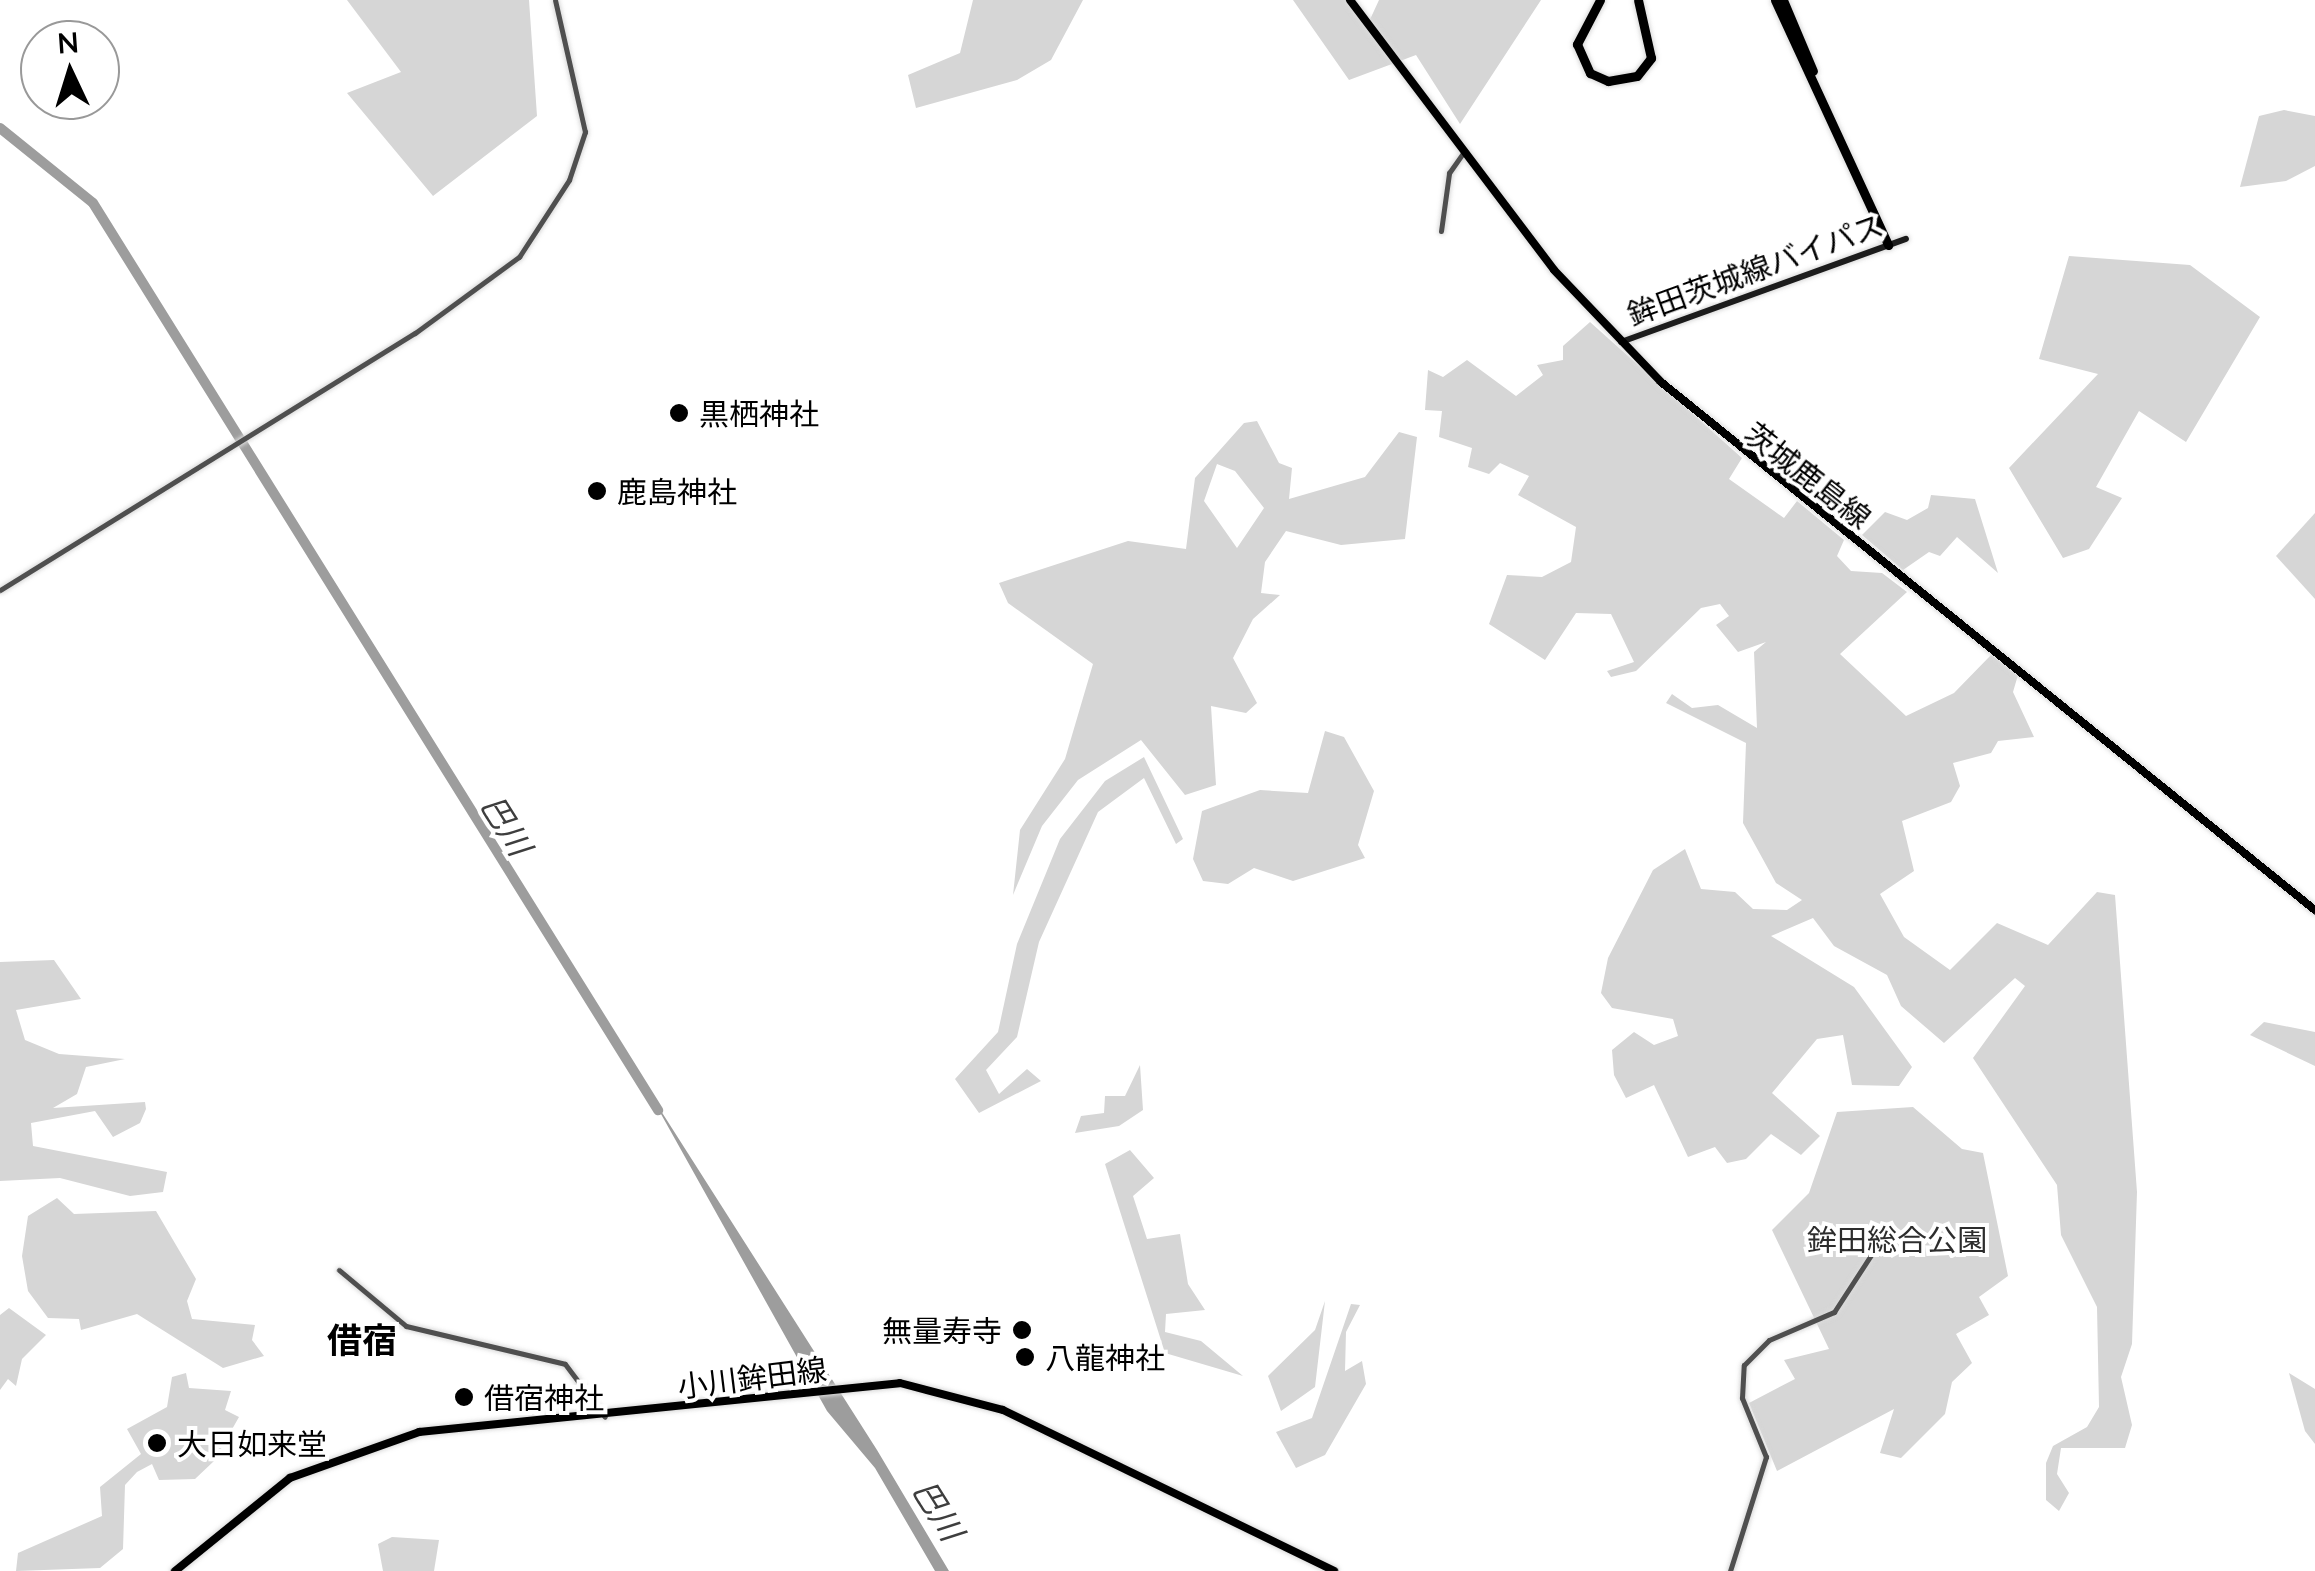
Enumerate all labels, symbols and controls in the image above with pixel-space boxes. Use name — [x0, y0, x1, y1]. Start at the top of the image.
north arrow — [20, 20, 120, 120]
text: N — [56, 24, 80, 60]
street label: 鉾田茨城線バイパス — [1622, 206, 1888, 332]
place label: 黒栖神社 — [699, 395, 819, 431]
marker: 黒栖神社 — [668, 402, 690, 424]
street label: 茨城鹿島線 — [1738, 415, 1878, 535]
place label: 鹿島神社 — [617, 473, 737, 509]
marker: 鹿島神社 — [586, 480, 608, 502]
water label: 巴川 — [473, 788, 539, 862]
park label: 鉾田総合公園 — [1807, 1221, 1987, 1257]
place label: 無量寿寺 — [882, 1312, 1002, 1348]
district label: 借宿 — [327, 1318, 397, 1360]
marker: 無量寿寺 — [1011, 1319, 1033, 1341]
place label: 八龍神社 — [1045, 1339, 1165, 1375]
marker: 八龍神社 — [1014, 1346, 1036, 1368]
street label: 小川鉾田線 — [675, 1350, 829, 1404]
place label: 借宿神社 — [484, 1379, 604, 1415]
marker: 借宿神社 — [453, 1386, 475, 1408]
place label: 大日如来堂 — [177, 1425, 327, 1461]
marker: 大日如来堂 — [146, 1432, 168, 1454]
water label: 巴川 — [905, 1473, 971, 1547]

